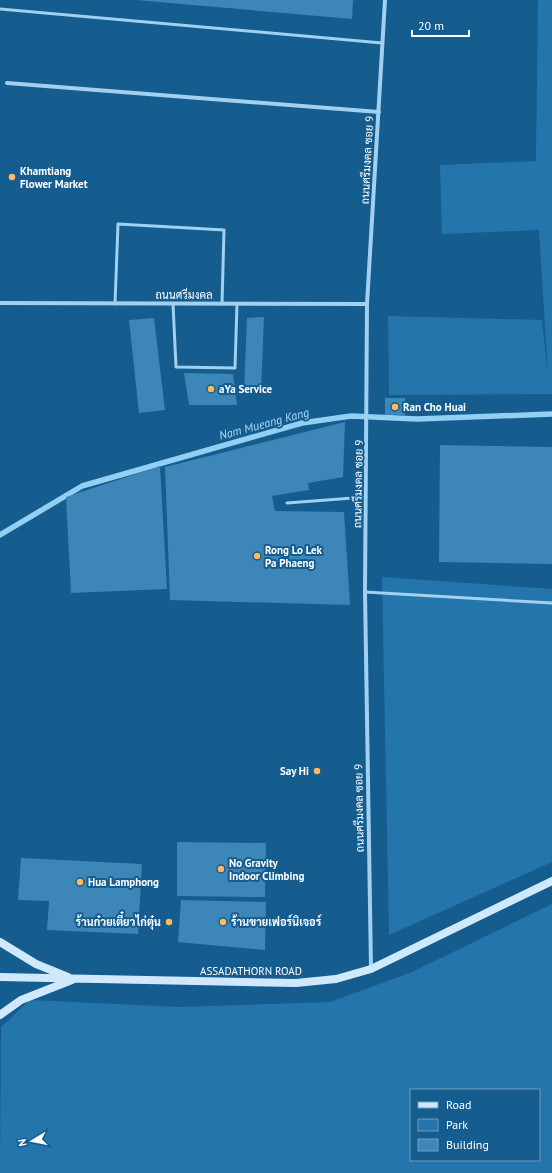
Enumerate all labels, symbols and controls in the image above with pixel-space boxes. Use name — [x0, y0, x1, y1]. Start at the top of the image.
scale bar — [412, 12, 469, 38]
text: 20 m — [418, 18, 444, 33]
street label: ถนนศรีมงคล ซอย 9 — [357, 115, 376, 205]
place label: Khamtiang Flower Market — [20, 164, 88, 191]
marker: Khamtiang Flower Market — [7, 172, 17, 182]
street label: ถนนศรีมงคล — [155, 287, 213, 302]
place label: aYa Service — [219, 382, 272, 396]
marker: aYa Service — [206, 384, 216, 394]
place label: Ran Cho Huai — [403, 400, 466, 414]
marker: Ran Cho Huai — [390, 402, 400, 412]
water label: Nam Mueang Kang — [217, 404, 311, 443]
street label: ถนนศรีมงคล ซอย 9 — [349, 440, 366, 528]
place label: Rong Lo Lek Pa Phaeng — [265, 543, 322, 570]
marker: Rong Lo Lek Pa Phaeng — [252, 551, 262, 561]
place label: Say Hi — [280, 764, 309, 778]
street label: ถนนศรีมงคล ซอย 9 — [350, 764, 367, 852]
marker: Say Hi — [312, 766, 322, 776]
place label: No Gravity Indoor Climbing — [229, 856, 304, 883]
marker: No Gravity Indoor Climbing — [216, 864, 226, 874]
place label: Hua Lamphong — [88, 875, 159, 889]
marker: Hua Lamphong — [75, 877, 85, 887]
place label: ร้านก๋วยเตี๋ยวไก่ตุ๋น — [75, 911, 161, 930]
place label: ร้านขายเฟอร์นิเจอร์ — [231, 914, 322, 929]
marker: ร้านก๋วยเตี๋ยวไก่ตุ๋น — [164, 917, 174, 927]
marker: ร้านขายเฟอร์นิเจอร์ — [218, 917, 228, 927]
street label: ASSADATHORN ROAD — [200, 964, 302, 978]
legend — [410, 1089, 540, 1161]
text: Road — [446, 1097, 471, 1112]
text: Park — [446, 1117, 468, 1132]
north arrow — [12, 1121, 52, 1161]
text: Building — [446, 1137, 489, 1152]
text: N — [15, 1138, 30, 1148]

